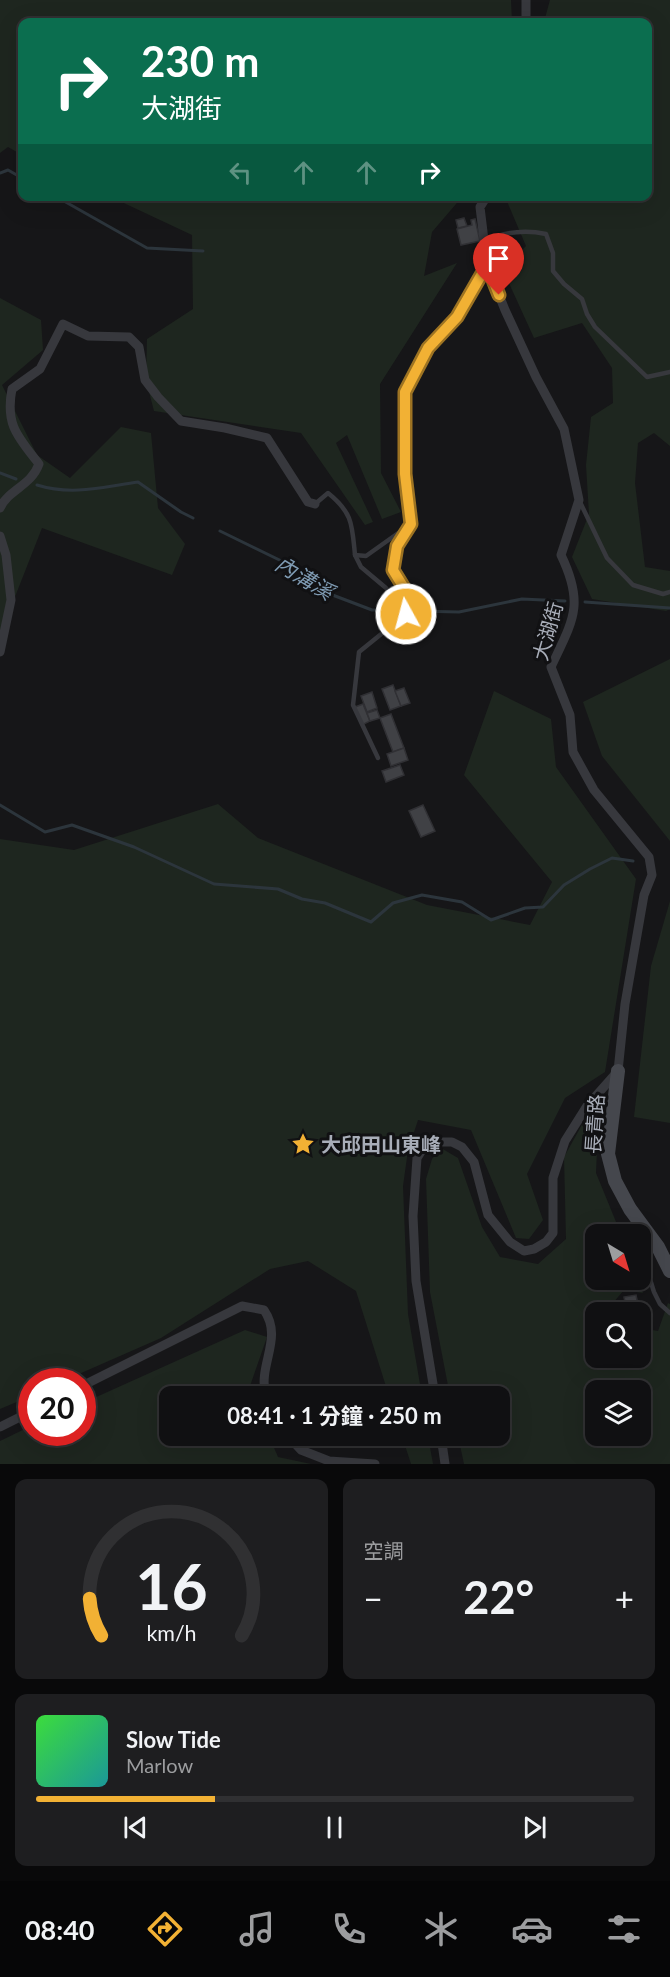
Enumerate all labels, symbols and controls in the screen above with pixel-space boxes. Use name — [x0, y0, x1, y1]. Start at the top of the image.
text: 230 m — [141, 36, 259, 86]
icon: right — [42, 42, 120, 120]
text: 大湖街 — [141, 91, 222, 124]
icon: left — [224, 156, 257, 189]
icon: ahead — [287, 156, 320, 189]
icon: ahead — [350, 156, 383, 189]
icon: right — [413, 156, 446, 189]
pin — [473, 233, 524, 295]
icon: arrive — [482, 242, 515, 275]
water label: 內溝溪 — [272, 550, 341, 605]
position arrow — [374, 582, 438, 646]
street label: 大湖街 — [527, 599, 567, 663]
street label: 長青路 — [580, 1093, 608, 1155]
place icon: 大邱田山東峰 — [290, 1131, 316, 1157]
place label: 大邱田山東峰 — [321, 1132, 441, 1156]
north arrow — [585, 1224, 651, 1290]
map controls — [585, 1224, 651, 1446]
button: search — [585, 1302, 651, 1368]
speed limit sign: 20 — [18, 1368, 96, 1446]
button: layers — [585, 1380, 651, 1446]
text: 08:41 · 1 分鐘 · 250 m — [227, 1402, 442, 1429]
text: 空調 — [364, 1538, 404, 1562]
text: 16 — [135, 1548, 207, 1623]
text: 22° — [463, 1570, 534, 1624]
text: − — [364, 1578, 383, 1618]
text: + — [615, 1578, 634, 1618]
text: km/h — [146, 1620, 196, 1646]
text: Slow Tide — [126, 1726, 221, 1753]
text: Marlow — [126, 1753, 193, 1777]
icon: previous — [119, 1811, 152, 1844]
icon: pause — [318, 1811, 351, 1844]
icon: next — [518, 1811, 551, 1844]
icon: directions — [144, 1908, 186, 1950]
icon: music — [236, 1908, 278, 1950]
icon: phone — [328, 1908, 370, 1950]
icon: climate — [420, 1908, 462, 1950]
icon: car — [511, 1908, 553, 1950]
icon: filters — [603, 1908, 645, 1950]
text: 08:40 — [25, 1913, 94, 1946]

